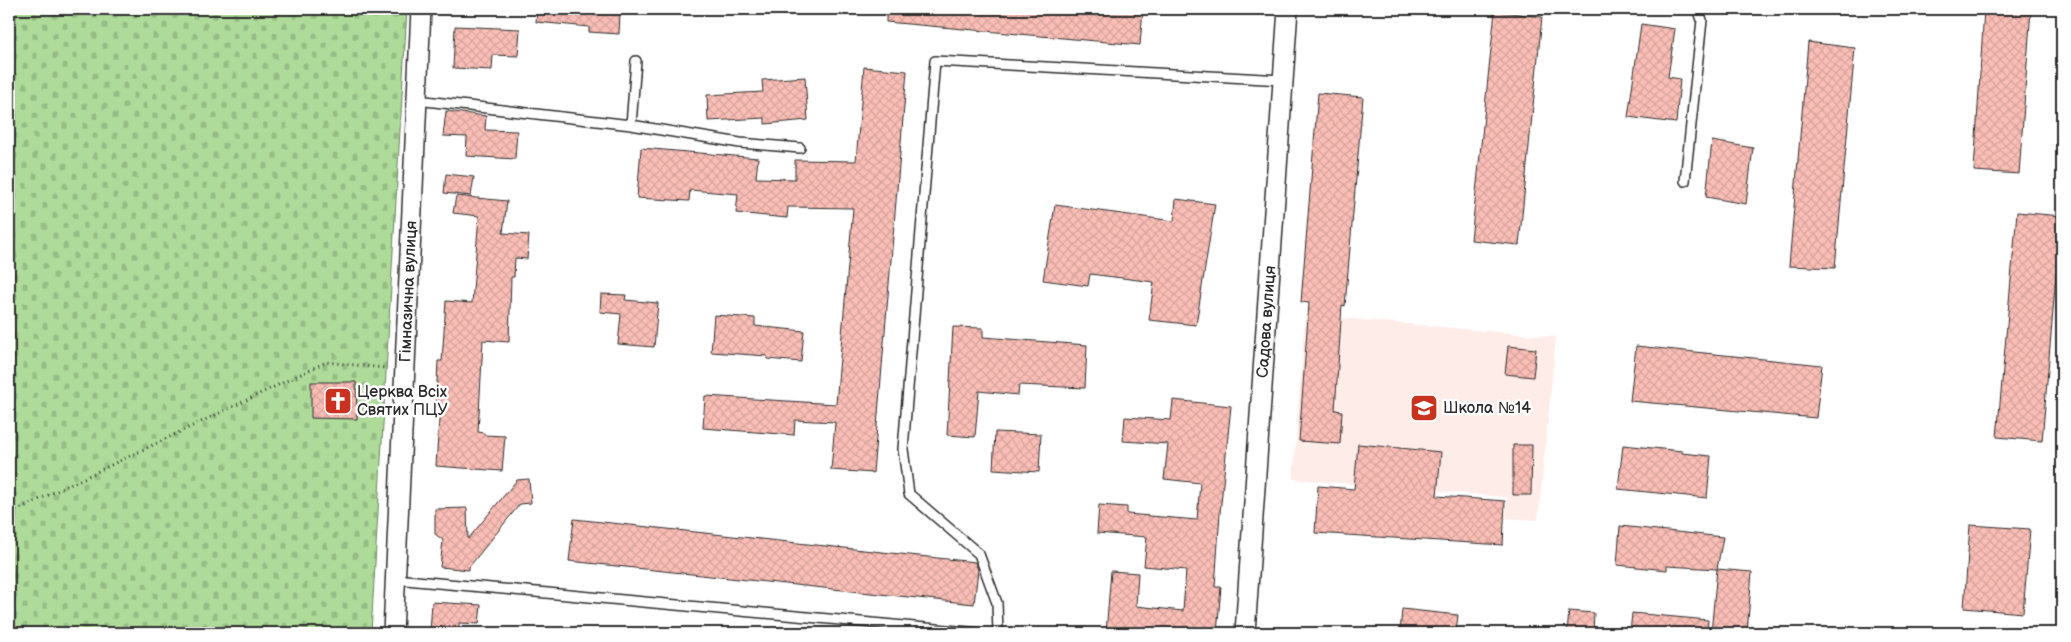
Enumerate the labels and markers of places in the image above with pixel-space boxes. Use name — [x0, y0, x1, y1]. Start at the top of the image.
place label: Церква Всіх Святих ПЦУ — [357, 383, 448, 420]
church icon: Церква Всіх Святих ПЦУ — [323, 386, 353, 416]
school or university icon: Школа №14 — [1409, 393, 1439, 423]
place label: Школа №14 — [1443, 399, 1531, 418]

